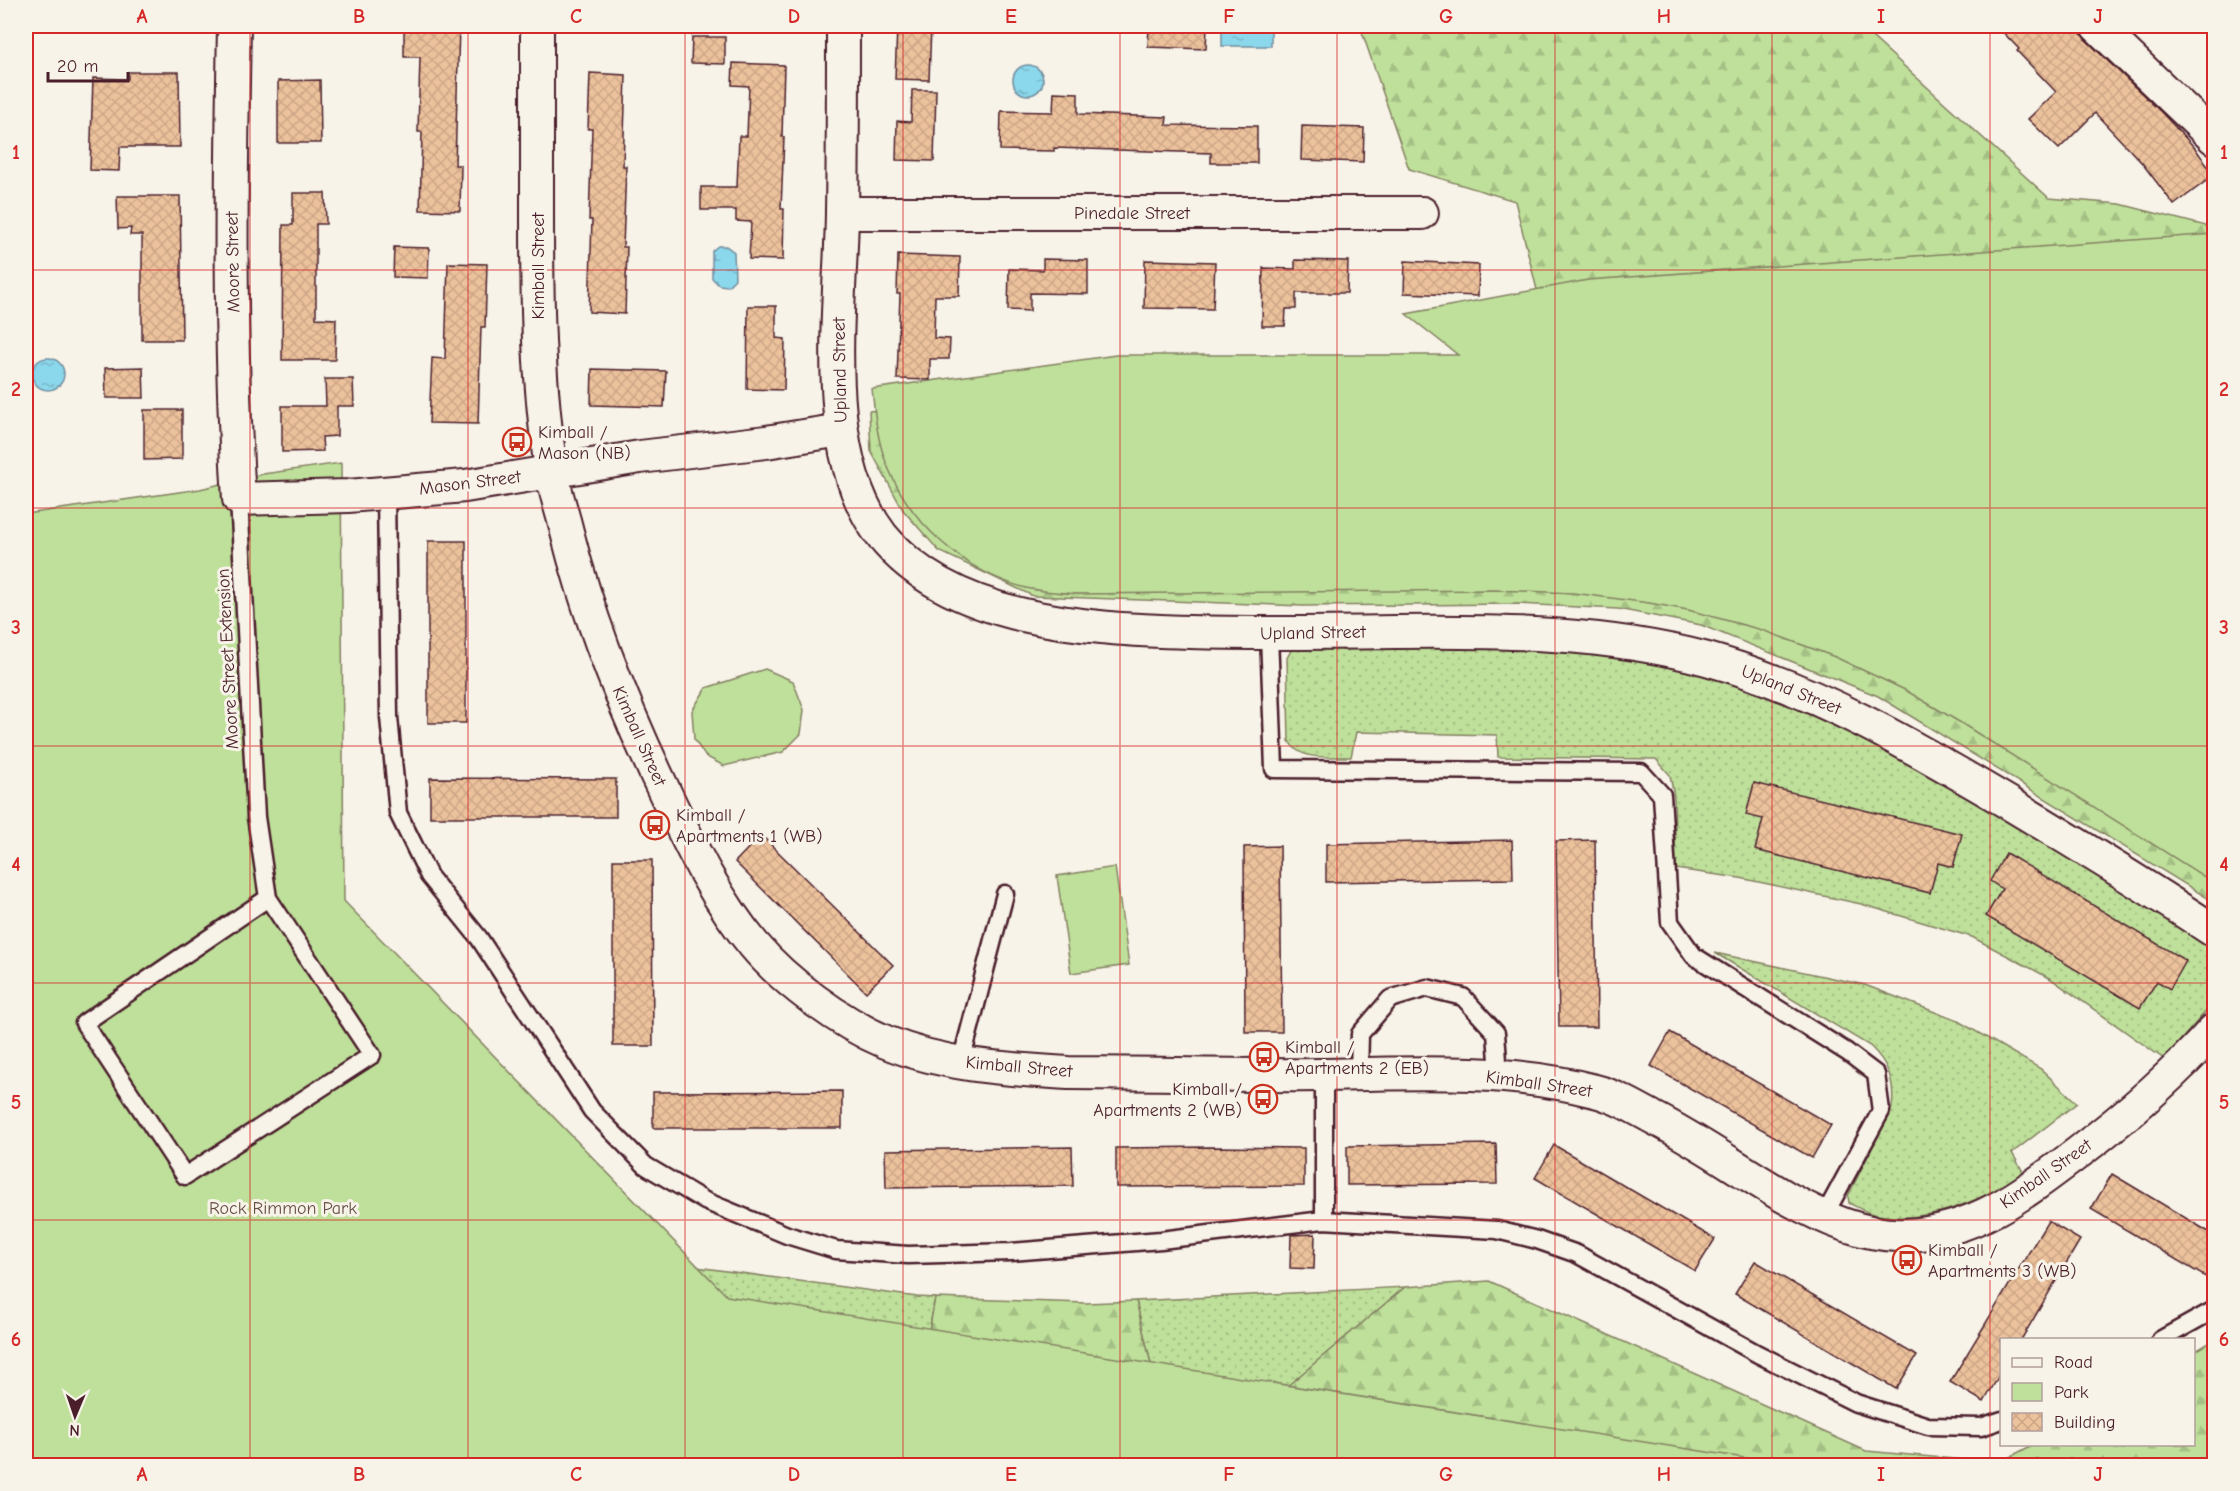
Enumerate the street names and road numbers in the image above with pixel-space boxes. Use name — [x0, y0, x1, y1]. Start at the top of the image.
street label: Pinedale Street — [1074, 203, 1191, 224]
street label: Moore Street — [222, 210, 244, 313]
street label: Kimball Street — [528, 212, 549, 319]
street label: Upland Street — [829, 316, 851, 423]
street label: Mason Street — [418, 466, 523, 500]
street label: Moore Street Extension — [213, 568, 243, 750]
street label: Upland Street — [1260, 622, 1367, 644]
street label: Upland Street — [1738, 660, 1845, 720]
street label: Kimball Street — [608, 683, 671, 790]
street label: Kimball Street — [965, 1052, 1074, 1082]
street label: Kimball Street — [1485, 1066, 1594, 1102]
street label: Kimball Street — [1996, 1134, 2097, 1213]

